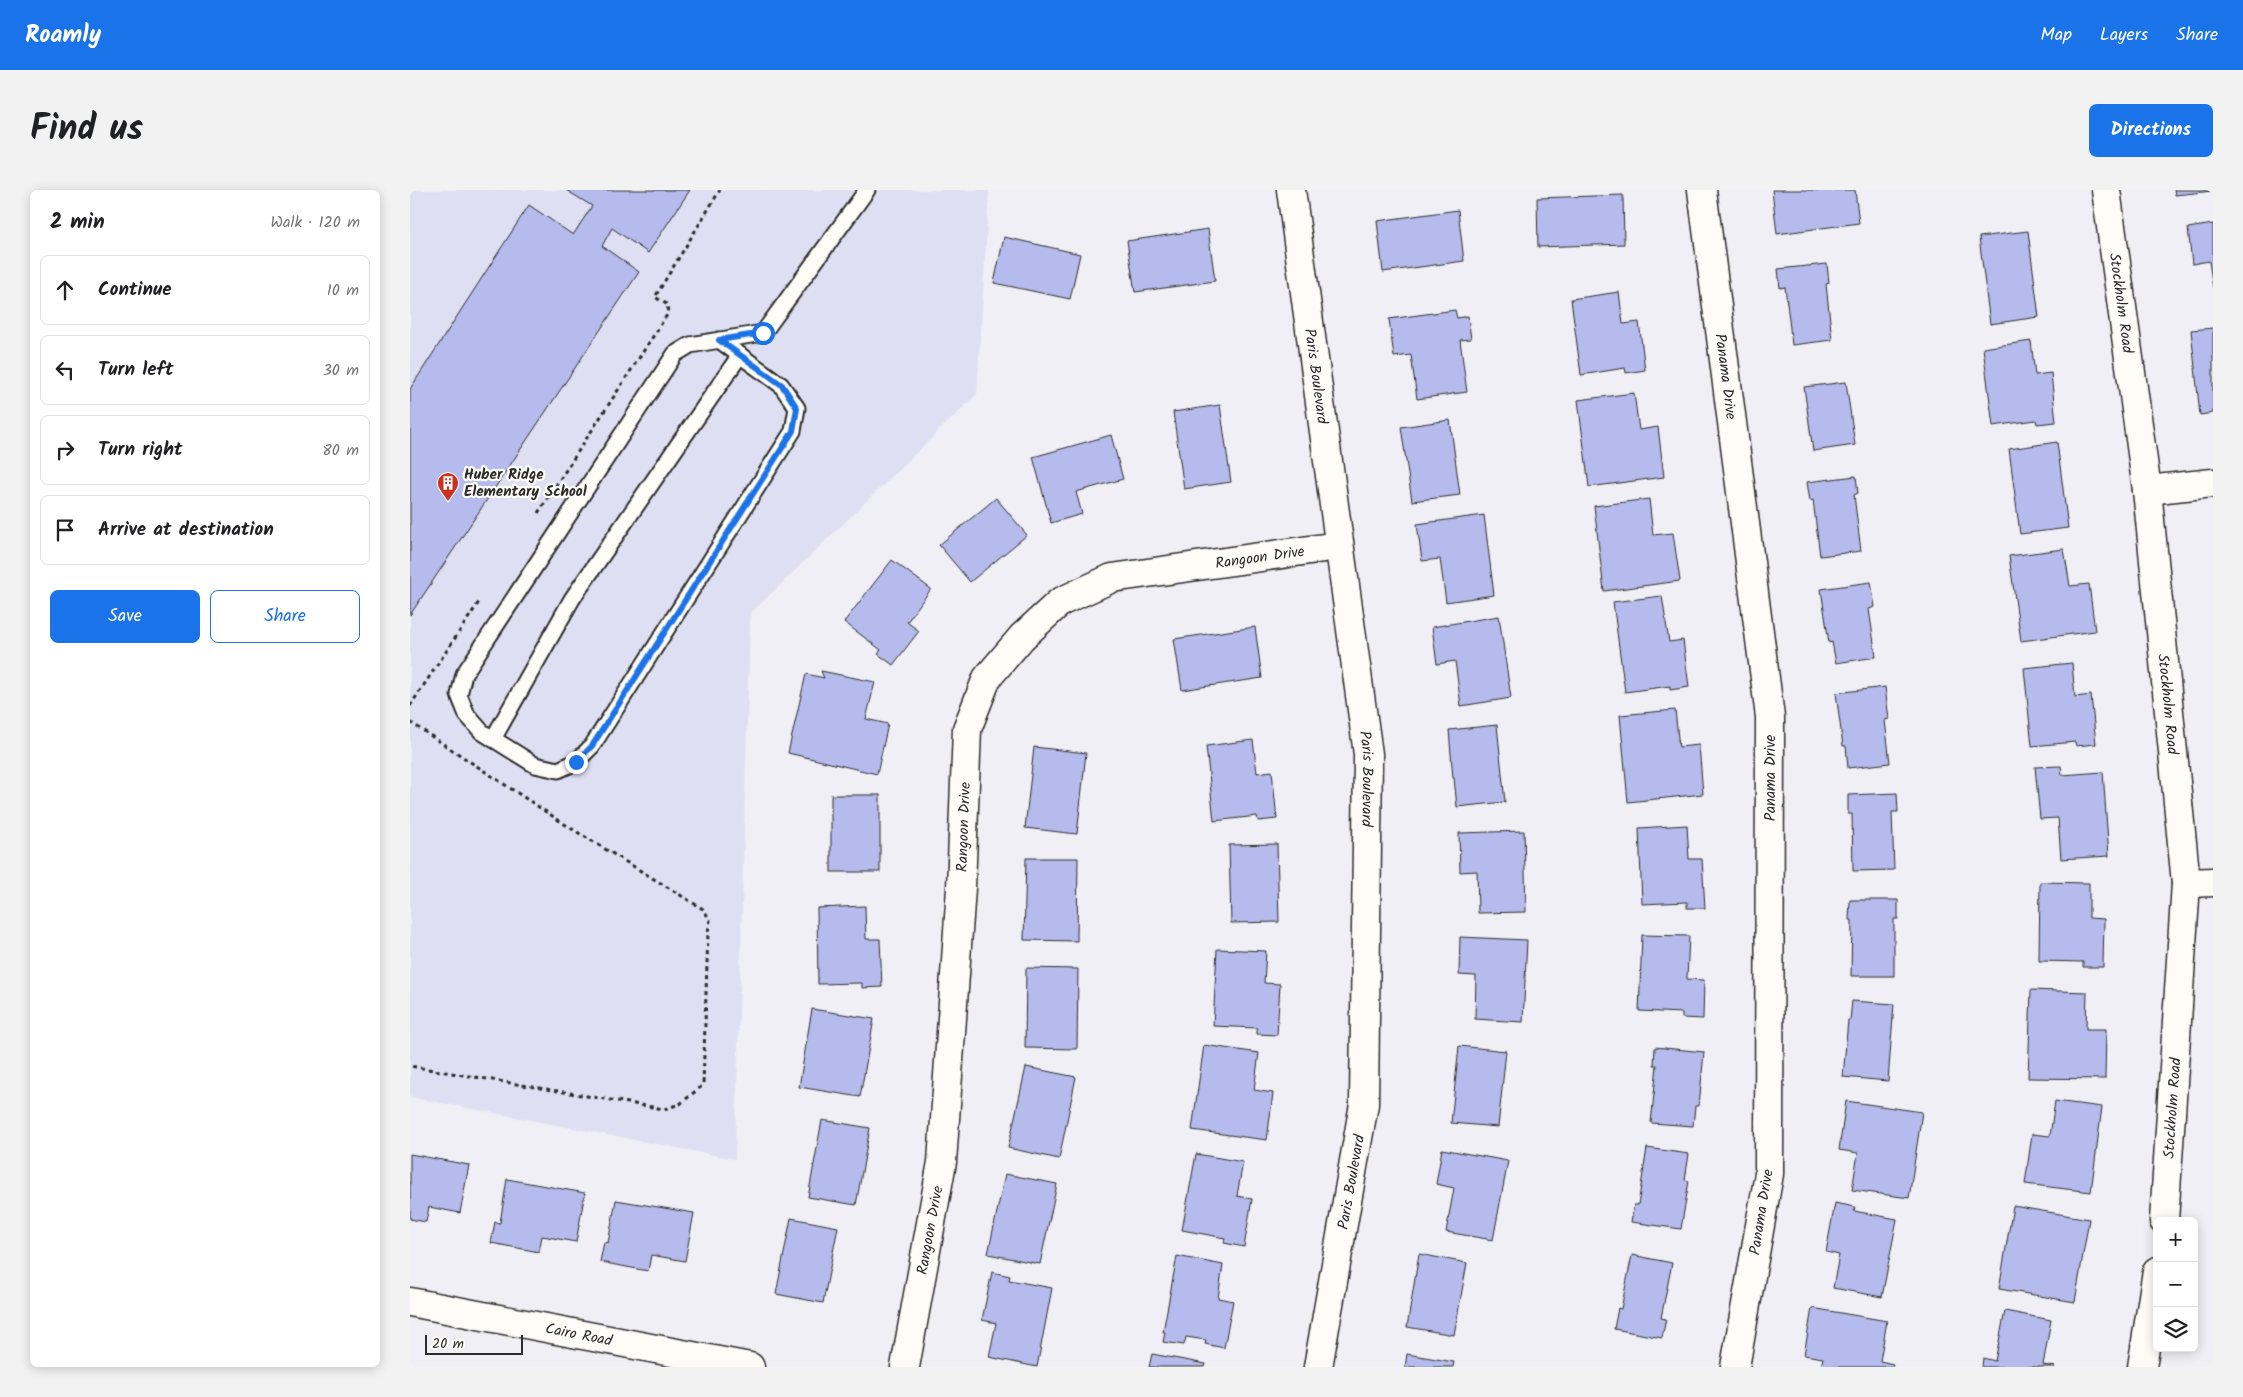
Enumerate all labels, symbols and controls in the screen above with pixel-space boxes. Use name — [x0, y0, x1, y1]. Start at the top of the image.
text: Roamly — [25, 16, 101, 55]
text: Map — [2041, 21, 2072, 50]
text: Layers — [2100, 21, 2148, 50]
text: Share — [2176, 21, 2218, 50]
text: Find us — [30, 102, 143, 158]
button: Directions — [2089, 104, 2213, 157]
text: 2 min — [50, 206, 105, 239]
text: Walk · 120 m — [270, 210, 360, 235]
street label: Stockholm Road — [2102, 251, 2139, 355]
text: Continue — [98, 275, 171, 305]
icon: ahead — [51, 276, 79, 304]
text: 10 m — [327, 278, 359, 303]
route start — [752, 322, 775, 345]
street label: Paris Boulevard — [1297, 327, 1334, 426]
street label: Panama Drive — [1708, 332, 1743, 421]
text: Turn left — [98, 355, 173, 385]
icon: left — [51, 356, 79, 384]
text: 30 m — [323, 358, 359, 383]
text: Turn right — [98, 435, 183, 465]
icon: right — [51, 436, 79, 464]
text: 80 m — [322, 438, 359, 463]
place label: Huber Ridge Elementary School — [464, 463, 587, 504]
building icon: Huber Ridge Elementary School — [436, 471, 460, 502]
text: Arrive at destination — [98, 515, 274, 545]
icon: arrive — [51, 516, 79, 544]
street label: Rangoon Drive — [1214, 540, 1306, 576]
button: Save — [50, 590, 200, 643]
button: Share — [210, 590, 360, 643]
street label: Stockholm Road — [2150, 653, 2184, 756]
street label: Paris Boulevard — [1352, 729, 1379, 827]
street label: Panama Drive — [1759, 735, 1783, 821]
route end — [565, 751, 588, 774]
street label: Rangoon Drive — [951, 781, 978, 872]
street label: Stockholm Road — [2158, 1056, 2189, 1159]
street label: Paris Boulevard — [1332, 1132, 1372, 1231]
street label: Panama Drive — [1743, 1167, 1781, 1257]
street label: Rangoon Drive — [911, 1184, 951, 1277]
map controls — [2153, 1217, 2198, 1352]
button: + — [2153, 1217, 2198, 1262]
button: − — [2153, 1262, 2198, 1307]
button: layers — [2153, 1307, 2198, 1352]
street label: Cairo Road — [543, 1317, 615, 1353]
scale bar — [425, 1332, 522, 1355]
text: 20 m — [432, 1333, 464, 1355]

